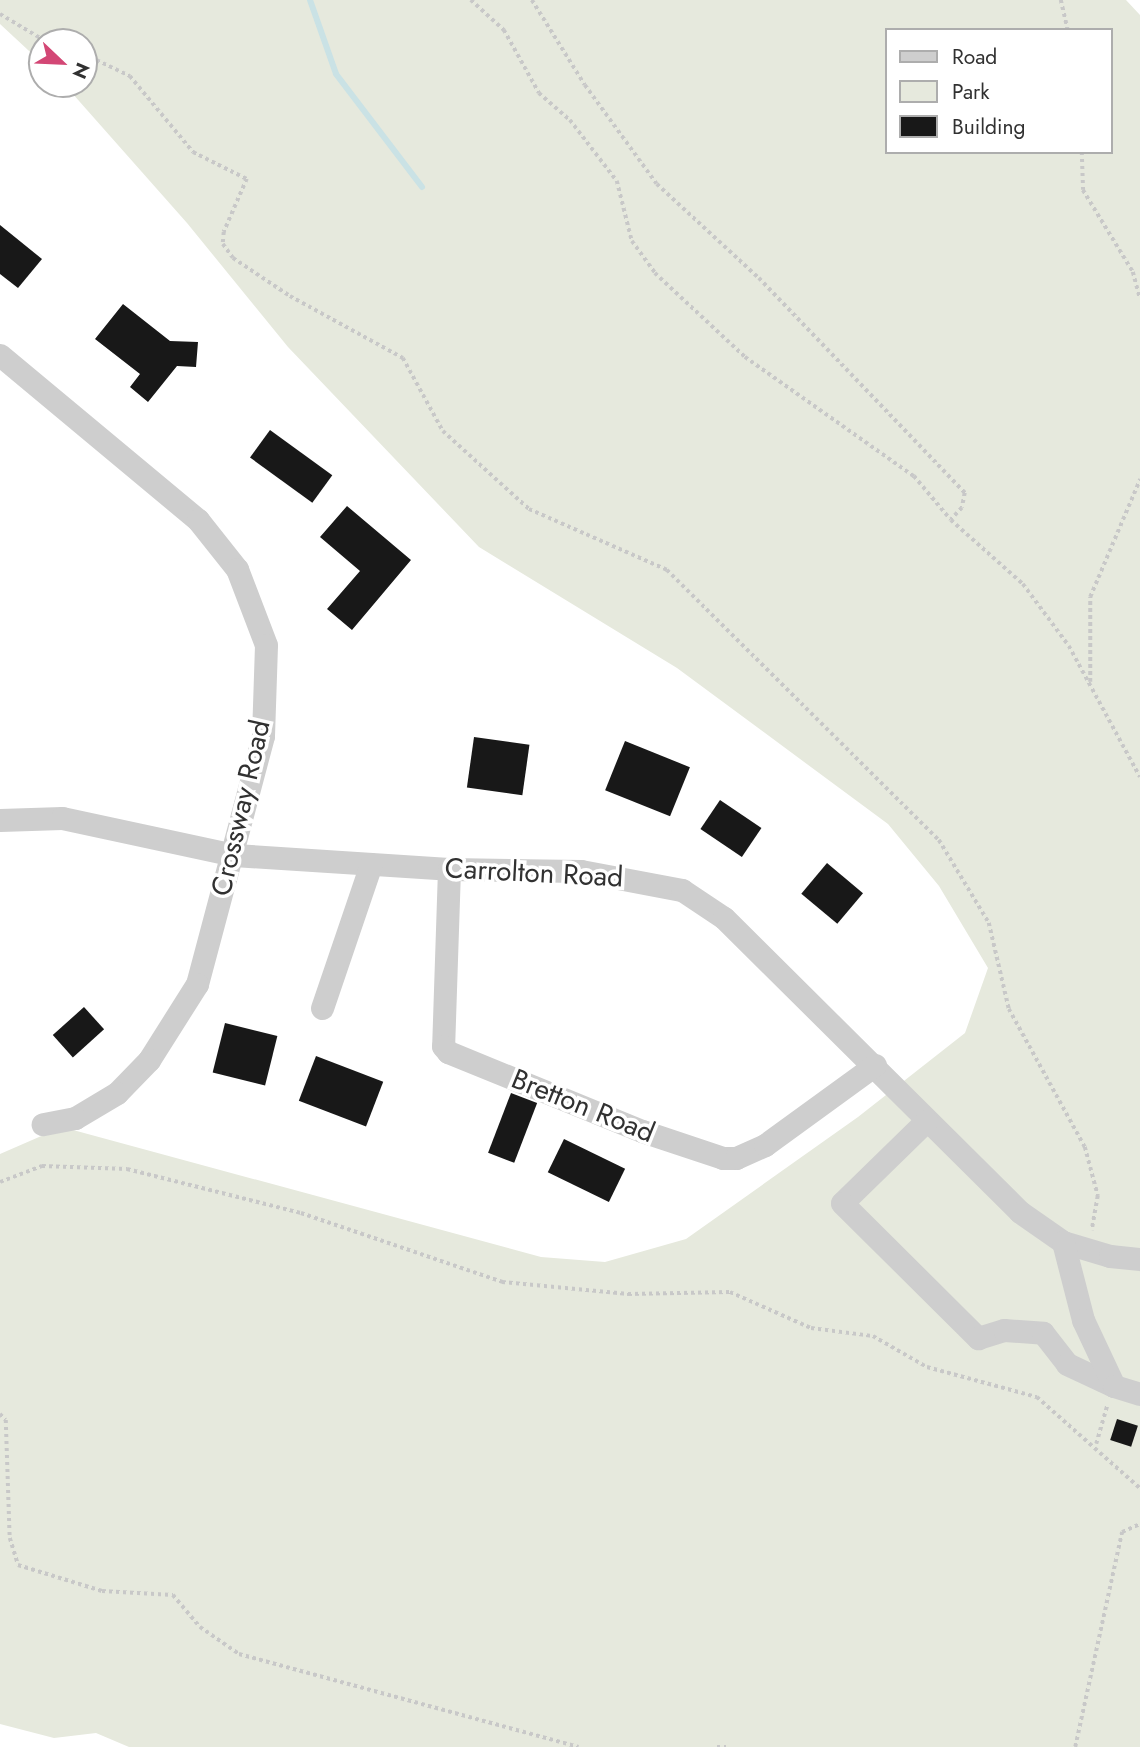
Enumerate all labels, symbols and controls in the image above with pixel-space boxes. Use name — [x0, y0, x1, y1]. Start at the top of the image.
north arrow — [28, 28, 98, 98]
legend — [884, 28, 1112, 154]
text: Road — [952, 42, 997, 72]
text: N — [66, 58, 96, 83]
text: Park — [952, 77, 989, 107]
text: Building — [952, 112, 1025, 142]
street label: Crossway Road — [204, 717, 278, 899]
street label: Carrolton Road — [444, 852, 624, 894]
street label: Bretton Road — [506, 1062, 660, 1150]

